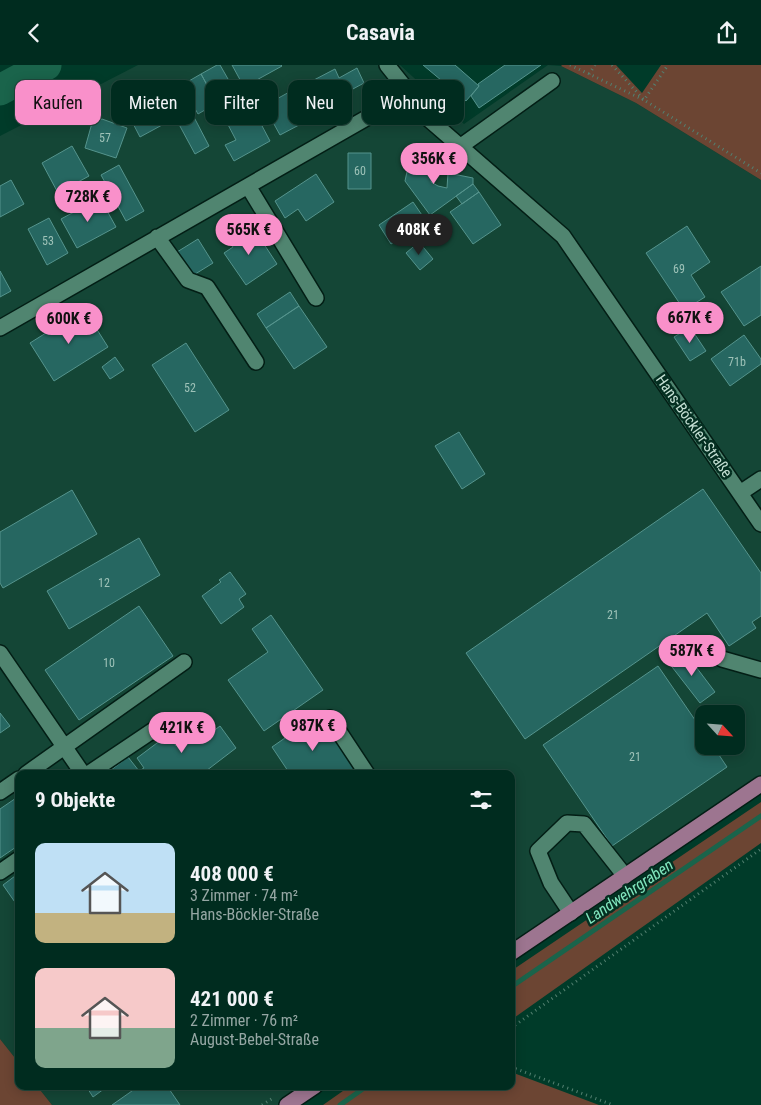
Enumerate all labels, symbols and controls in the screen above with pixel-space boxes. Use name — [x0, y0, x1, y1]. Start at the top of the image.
icon: back — [20, 19, 48, 47]
icon: share — [713, 19, 741, 47]
text: Casavia — [346, 20, 415, 45]
chip: Kaufen — [15, 80, 101, 125]
chip: Mieten — [111, 80, 195, 125]
chip: Filter — [205, 80, 278, 125]
chip: Neu — [288, 80, 352, 125]
chip: Wohnung — [362, 80, 464, 125]
house number: 57 — [99, 131, 111, 145]
pin: 356K € — [393, 143, 475, 185]
text: 356K € — [412, 149, 456, 168]
house number: 60 — [354, 164, 366, 178]
pin: 728K € — [47, 181, 129, 223]
text: 728K € — [66, 187, 110, 206]
pin: 565K € — [208, 213, 290, 256]
pin: 408K € — [378, 213, 460, 256]
text: 565K € — [227, 220, 271, 239]
text: 408K € — [397, 220, 441, 239]
house number: 53 — [42, 234, 54, 248]
house number: 69 — [673, 262, 685, 276]
pin: 667K € — [649, 301, 731, 344]
pin: 600K € — [28, 303, 110, 345]
text: 667K € — [668, 308, 712, 327]
text: 600K € — [47, 309, 91, 328]
house number: 71b — [728, 355, 746, 369]
street label: Hans-Böckler-Straße — [652, 371, 736, 481]
house number: 52 — [184, 381, 196, 395]
house number: 12 — [98, 576, 110, 590]
house number: 21 — [607, 608, 619, 622]
pin: 587K € — [651, 635, 733, 677]
text: 587K € — [670, 641, 714, 660]
house number: 10 — [103, 656, 115, 670]
north arrow — [695, 705, 745, 755]
map controls — [695, 705, 745, 755]
pin: 987K € — [272, 709, 354, 752]
pin: 421K € — [141, 711, 223, 754]
text: 987K € — [291, 716, 335, 735]
text: 421K € — [160, 718, 204, 737]
house number: 21 — [629, 750, 641, 764]
icon: filters — [467, 786, 495, 814]
text: 9 Objekte — [35, 788, 115, 812]
water label: Landwehrgraben — [582, 855, 677, 928]
text: 408 000 € — [190, 862, 274, 886]
icon: home — [75, 863, 135, 923]
text: 3 Zimmer · 74 m² — [190, 886, 298, 905]
text: Hans-Böckler-Straße — [190, 905, 319, 924]
text: 421 000 € — [190, 987, 274, 1011]
icon: home — [75, 988, 135, 1048]
text: 2 Zimmer · 76 m² — [190, 1011, 298, 1030]
text: August-Bebel-Straße — [190, 1030, 319, 1049]

